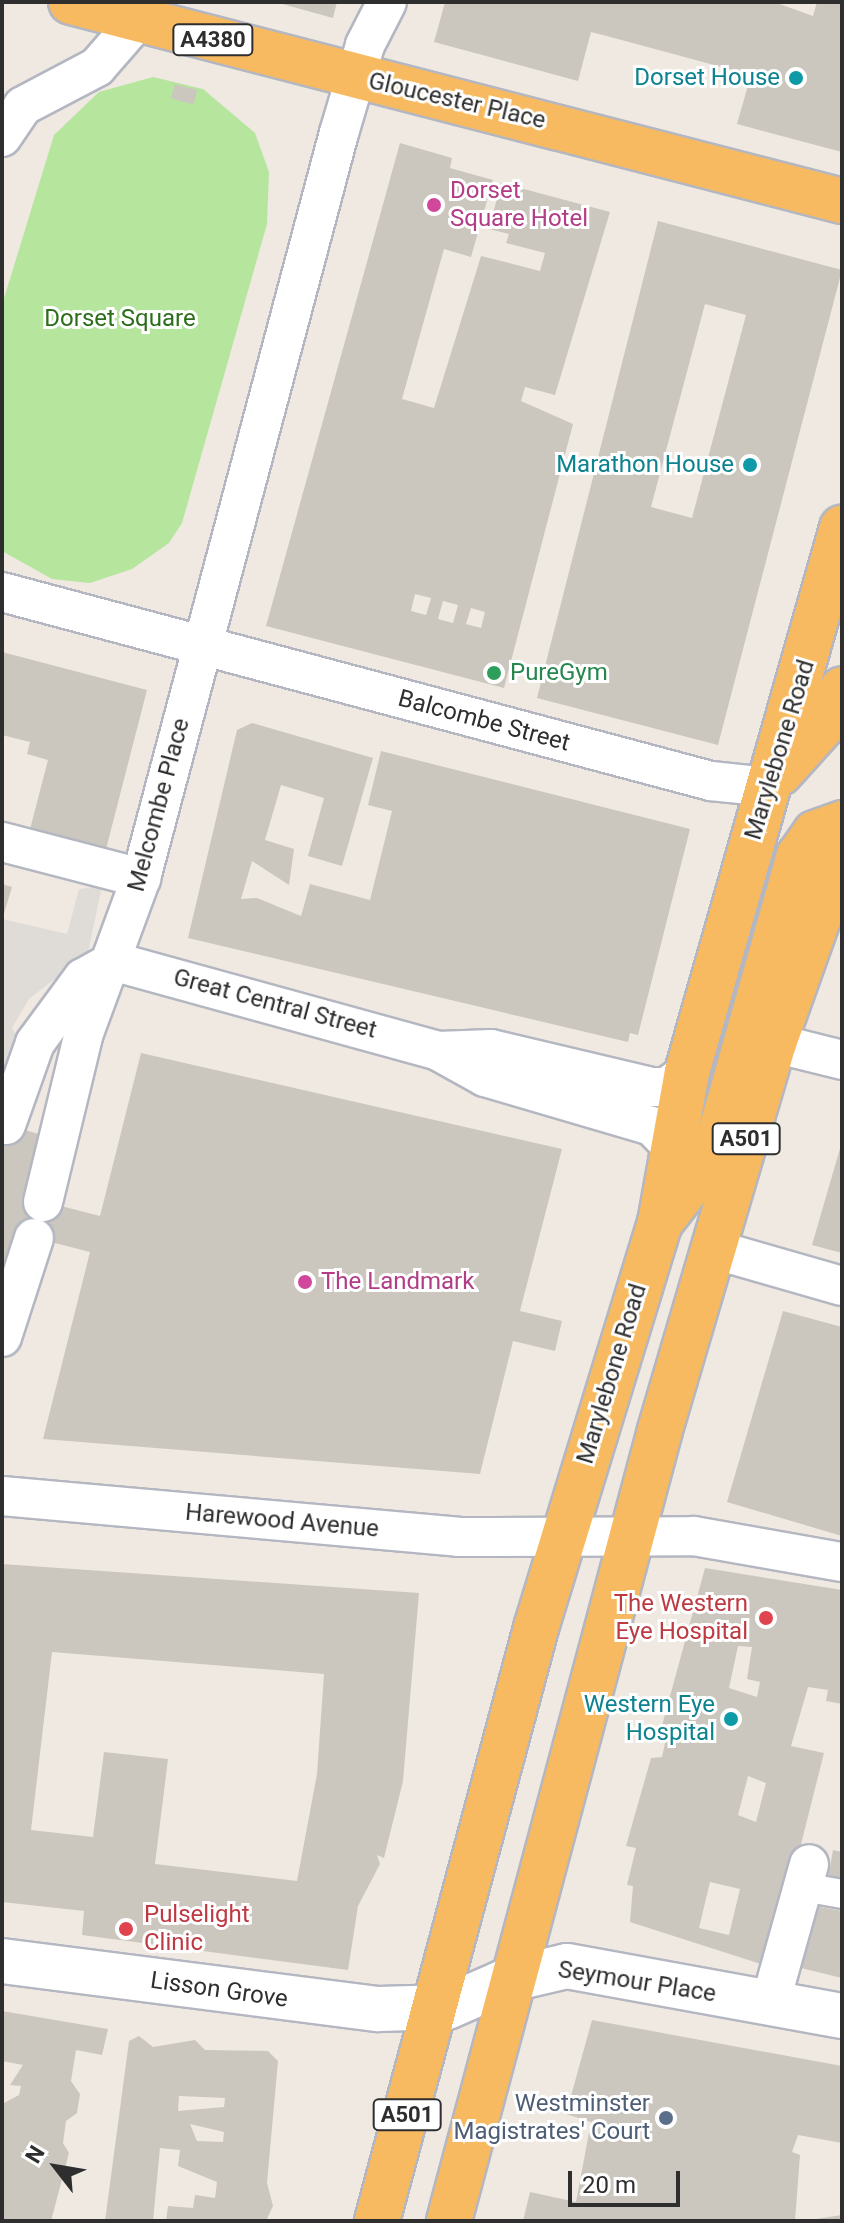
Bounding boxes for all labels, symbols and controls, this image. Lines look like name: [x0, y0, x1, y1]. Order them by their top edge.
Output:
road number: A4380: [171, 22, 255, 58]
place label: Dorset House: [634, 64, 780, 92]
street label: Gloucester Place: [366, 67, 548, 135]
marker: Dorset House: [787, 69, 805, 87]
place label: Dorset Square Hotel: [450, 177, 588, 233]
marker: Dorset Square Hotel: [425, 196, 443, 214]
park label: Dorset Square: [44, 305, 196, 333]
place label: Marathon House: [556, 451, 734, 479]
marker: Marathon House: [741, 456, 759, 474]
street label: Marylebone Road: [739, 657, 821, 843]
place label: PureGym: [510, 659, 608, 687]
marker: PureGym: [485, 664, 503, 682]
street label: Balcombe Street: [395, 684, 573, 758]
street label: Melcombe Place: [122, 715, 196, 895]
street label: Great Central Street: [170, 963, 380, 1045]
road number: A501: [710, 1121, 782, 1157]
place label: The Landmark: [321, 1268, 474, 1296]
marker: The Landmark: [296, 1273, 314, 1291]
street label: Marylebone Road: [571, 1281, 653, 1467]
street label: Harewood Avenue: [184, 1498, 380, 1544]
place label: The Western Eye Hospital: [614, 1590, 748, 1646]
marker: The Western Eye Hospital: [755, 1607, 777, 1629]
place label: Western Eye Hospital: [584, 1691, 715, 1747]
marker: Western Eye Hospital: [722, 1710, 740, 1728]
place label: Pulselight Clinic: [144, 1901, 250, 1957]
marker: Pulselight Clinic: [115, 1918, 137, 1940]
street label: Seymour Place: [556, 1955, 718, 2009]
street label: Lisson Grove: [148, 1966, 290, 2014]
place label: Westminster Magistrates' Court: [454, 2090, 650, 2146]
road number: A501: [371, 2097, 443, 2133]
marker: Westminster Magistrates' Court: [657, 2109, 675, 2127]
north arrow: [16, 2127, 96, 2207]
text: N: [20, 2141, 50, 2167]
scale bar: [572, 2155, 684, 2205]
text: 20 m: [582, 2171, 636, 2199]

